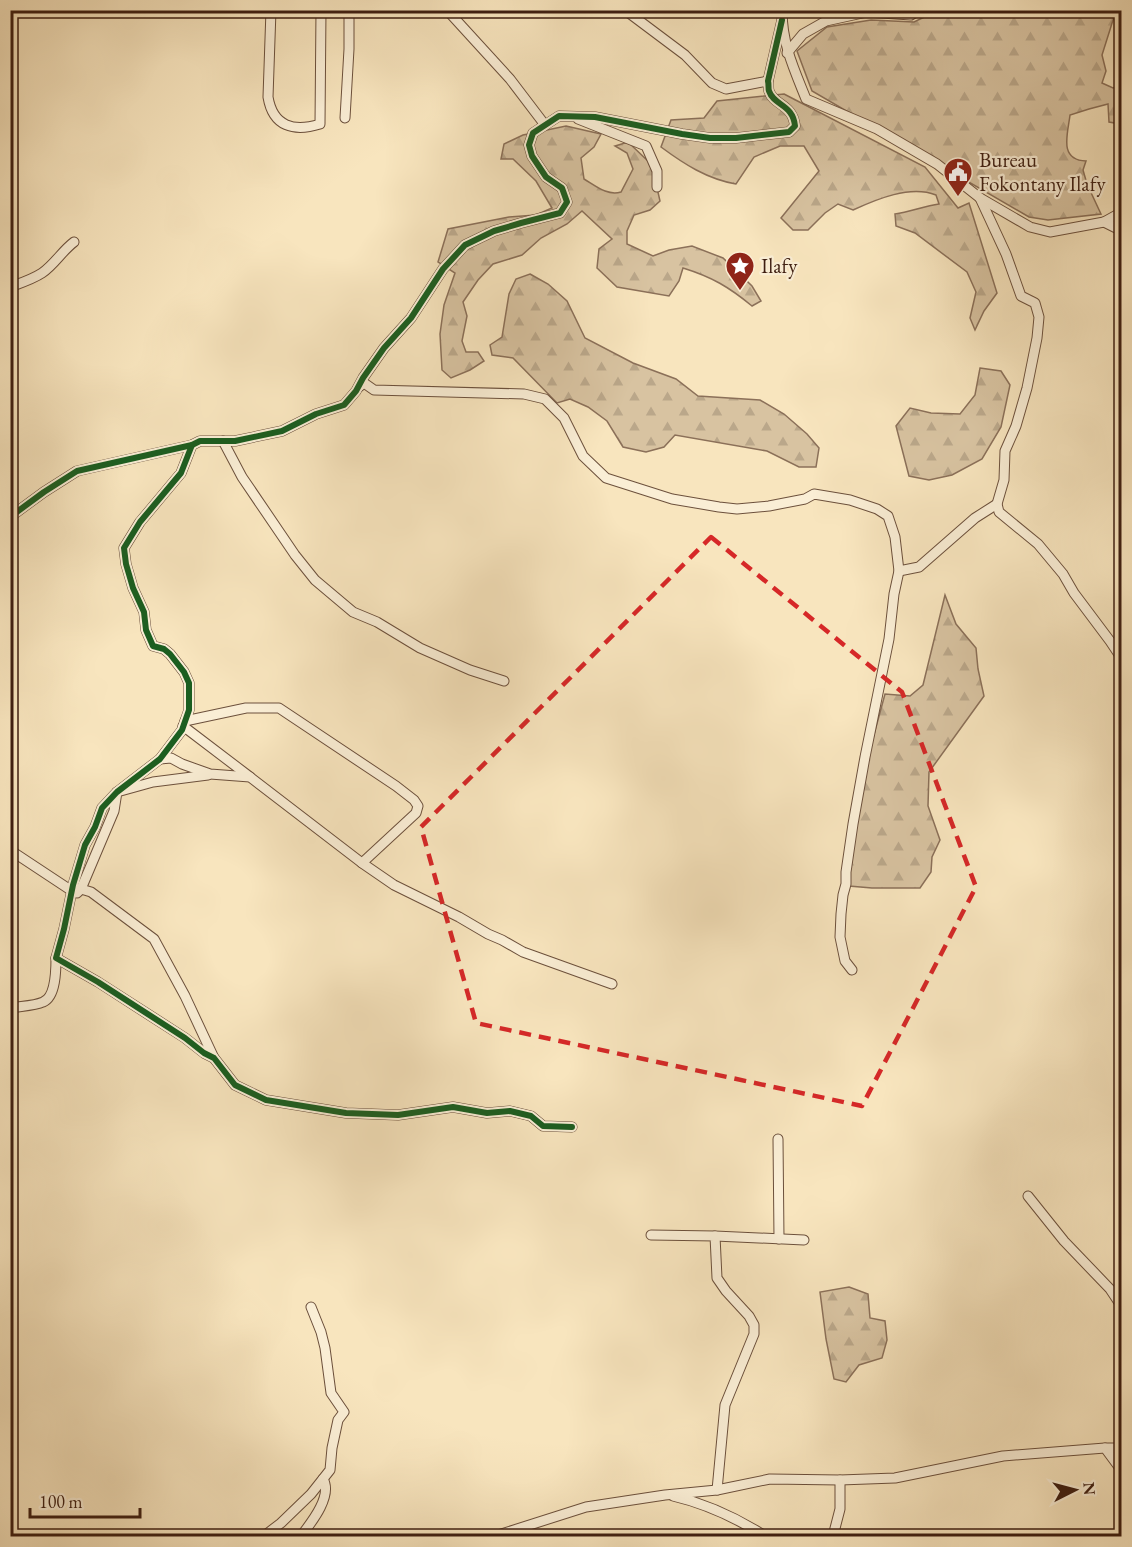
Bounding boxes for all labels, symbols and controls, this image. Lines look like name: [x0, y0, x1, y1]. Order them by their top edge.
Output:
place label: Bureau Fokontany Ilafy: [979, 146, 1106, 197]
public building icon: Bureau Fokontany Ilafy: [942, 156, 974, 198]
place icon: Ilafy: [724, 250, 756, 292]
place label: Ilafy: [761, 252, 798, 279]
north arrow: [1045, 1460, 1105, 1520]
scale bar: [30, 1481, 140, 1519]
text: N: [1078, 1481, 1101, 1496]
text: 100 m: [39, 1490, 83, 1513]

